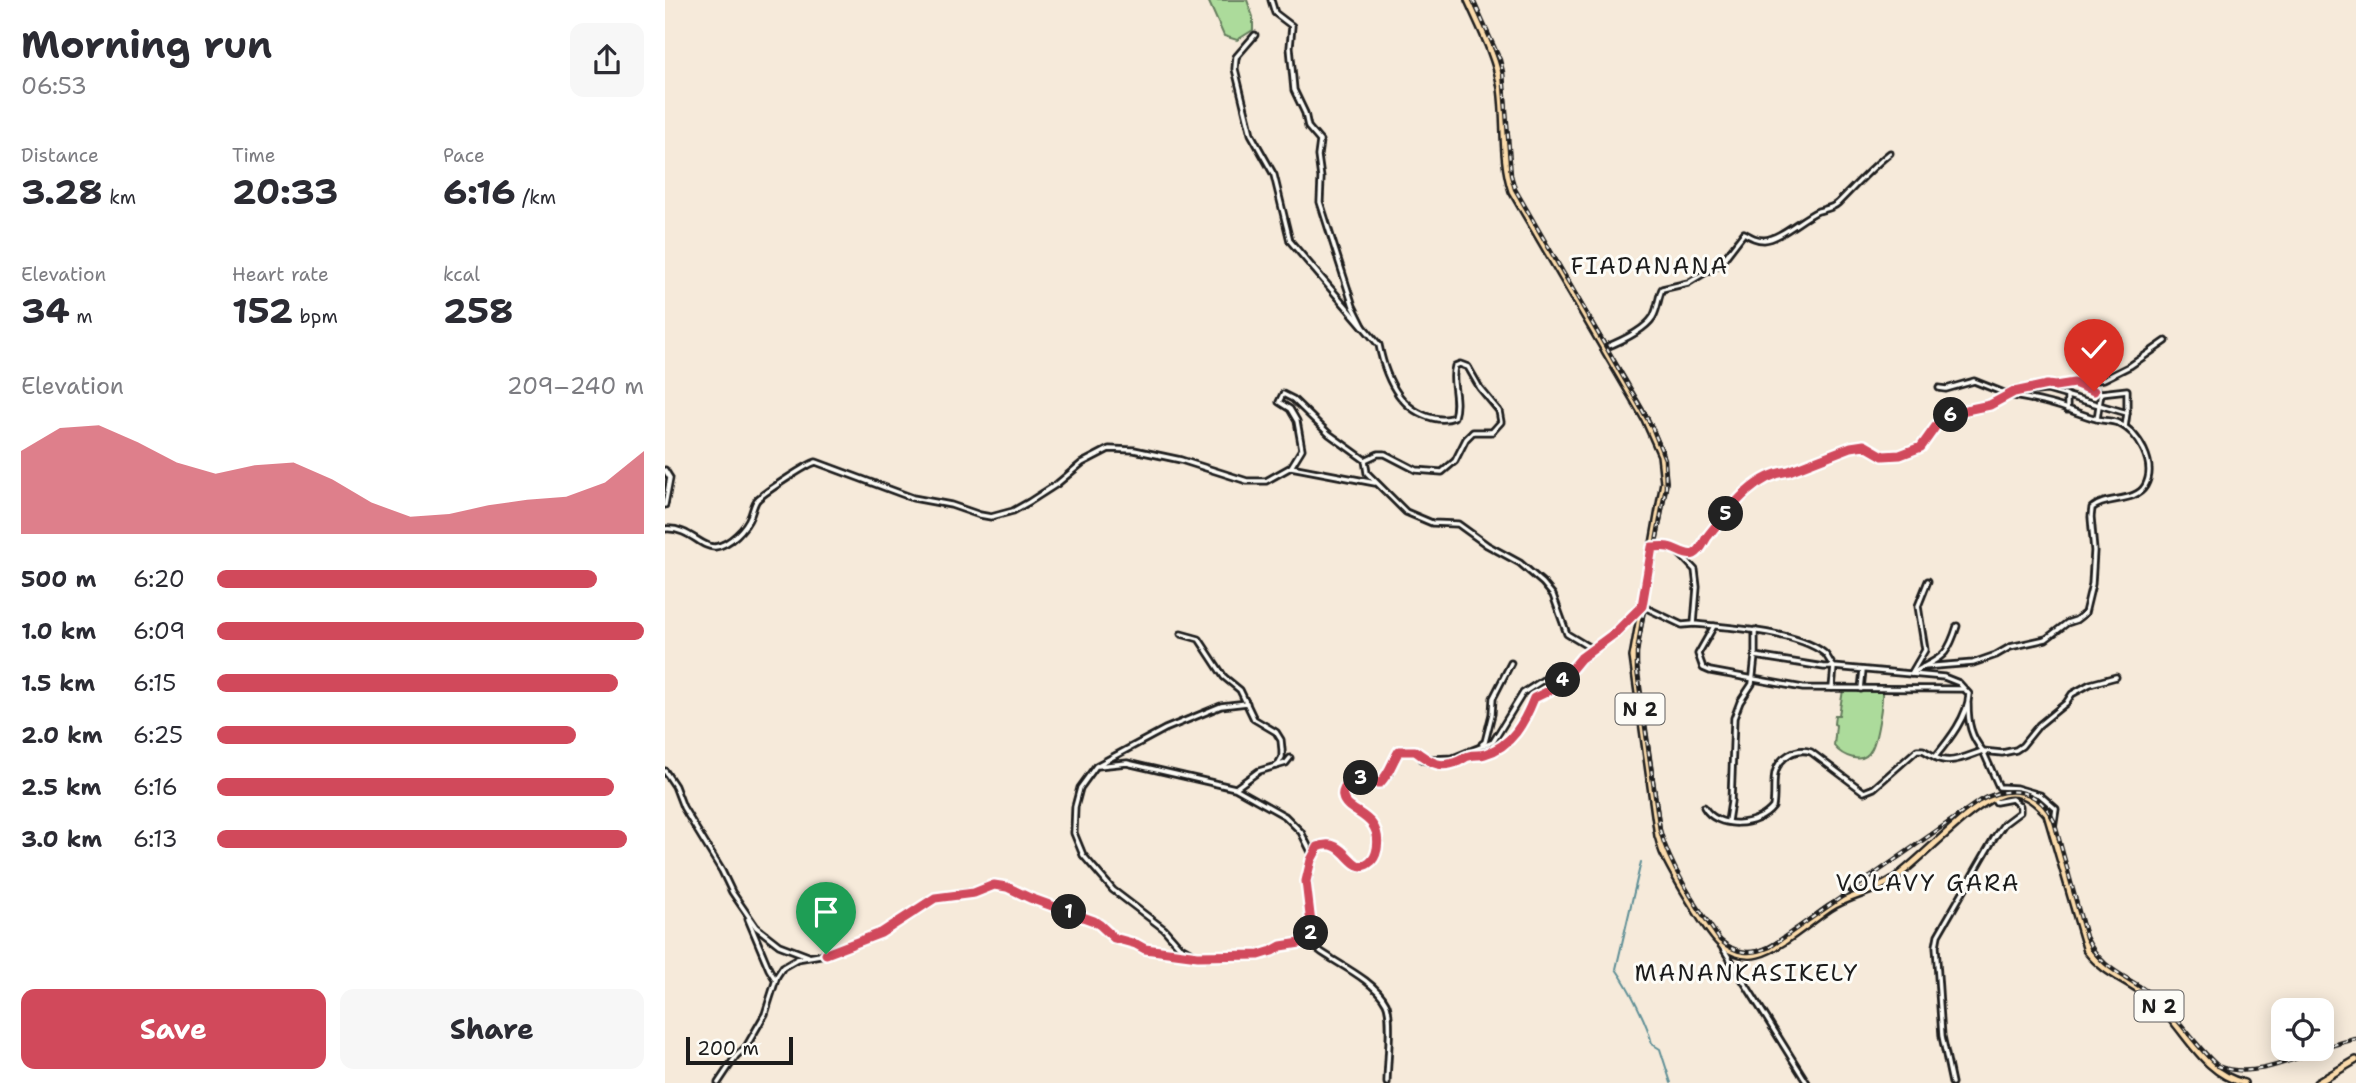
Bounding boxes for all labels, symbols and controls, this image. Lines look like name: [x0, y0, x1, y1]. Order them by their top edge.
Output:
text: Morning run: [21, 19, 272, 70]
button: share: [570, 23, 644, 97]
text: 06:53: [21, 71, 87, 101]
text: Distance: [21, 143, 99, 168]
text: Time: [232, 143, 276, 168]
text: Pace: [443, 143, 485, 168]
text: 3.28: [21, 168, 103, 215]
text: 20:33: [232, 168, 338, 215]
text: 6:16: [443, 168, 516, 215]
text: km: [103, 185, 136, 210]
text: /km: [516, 185, 556, 210]
district label: FIADANANA: [1571, 251, 1729, 281]
text: Elevation: [21, 262, 106, 287]
text: Heart rate: [232, 262, 329, 287]
text: kcal: [443, 262, 480, 287]
text: 34: [21, 287, 70, 334]
text: 152: [232, 287, 293, 334]
text: 258: [443, 287, 514, 334]
text: m: [70, 304, 93, 329]
text: bpm: [293, 304, 338, 329]
pin: [2064, 319, 2124, 391]
icon: check: [2075, 330, 2113, 368]
text: Elevation: [21, 371, 124, 401]
text: 209–240 m: [507, 371, 644, 401]
pin: 6: [1933, 398, 1969, 432]
text: 6: [1944, 402, 1957, 427]
pin: 5: [1709, 496, 1743, 532]
text: 5: [1720, 501, 1731, 526]
text: 500 m: [21, 564, 96, 594]
text: 6:20: [133, 564, 185, 594]
text: 1.0 km: [21, 616, 96, 646]
text: 6:09: [133, 616, 185, 646]
pin: 4: [1545, 662, 1581, 698]
text: 4: [1556, 667, 1569, 692]
text: 1.5 km: [21, 668, 95, 698]
text: 6:15: [133, 668, 176, 698]
road number: N 2: [1615, 694, 1665, 724]
text: 2.0 km: [21, 720, 103, 750]
text: 6:25: [133, 720, 183, 750]
pin: 3: [1343, 760, 1379, 796]
text: 3: [1354, 765, 1367, 790]
text: 2.5 km: [21, 772, 102, 802]
text: 6:16: [133, 772, 178, 802]
text: 3.0 km: [21, 824, 102, 854]
text: 6:13: [133, 824, 178, 854]
district label: VOLAVY GARA: [1836, 868, 2020, 898]
pin: [796, 882, 856, 954]
icon: arrive: [807, 893, 845, 931]
pin: 1: [1051, 894, 1087, 930]
text: 1: [1064, 899, 1073, 924]
pin: 2: [1293, 916, 1329, 950]
text: 2: [1304, 920, 1317, 945]
district label: MANANKASIKELY: [1635, 958, 1859, 988]
button: Save: [21, 989, 326, 1069]
button: Share: [340, 989, 644, 1069]
road number: N 2: [2135, 990, 2183, 1022]
map controls: [2271, 998, 2334, 1061]
button: locate: [2271, 998, 2334, 1061]
scale bar: [686, 1034, 793, 1066]
text: 200 m: [697, 1036, 759, 1061]

